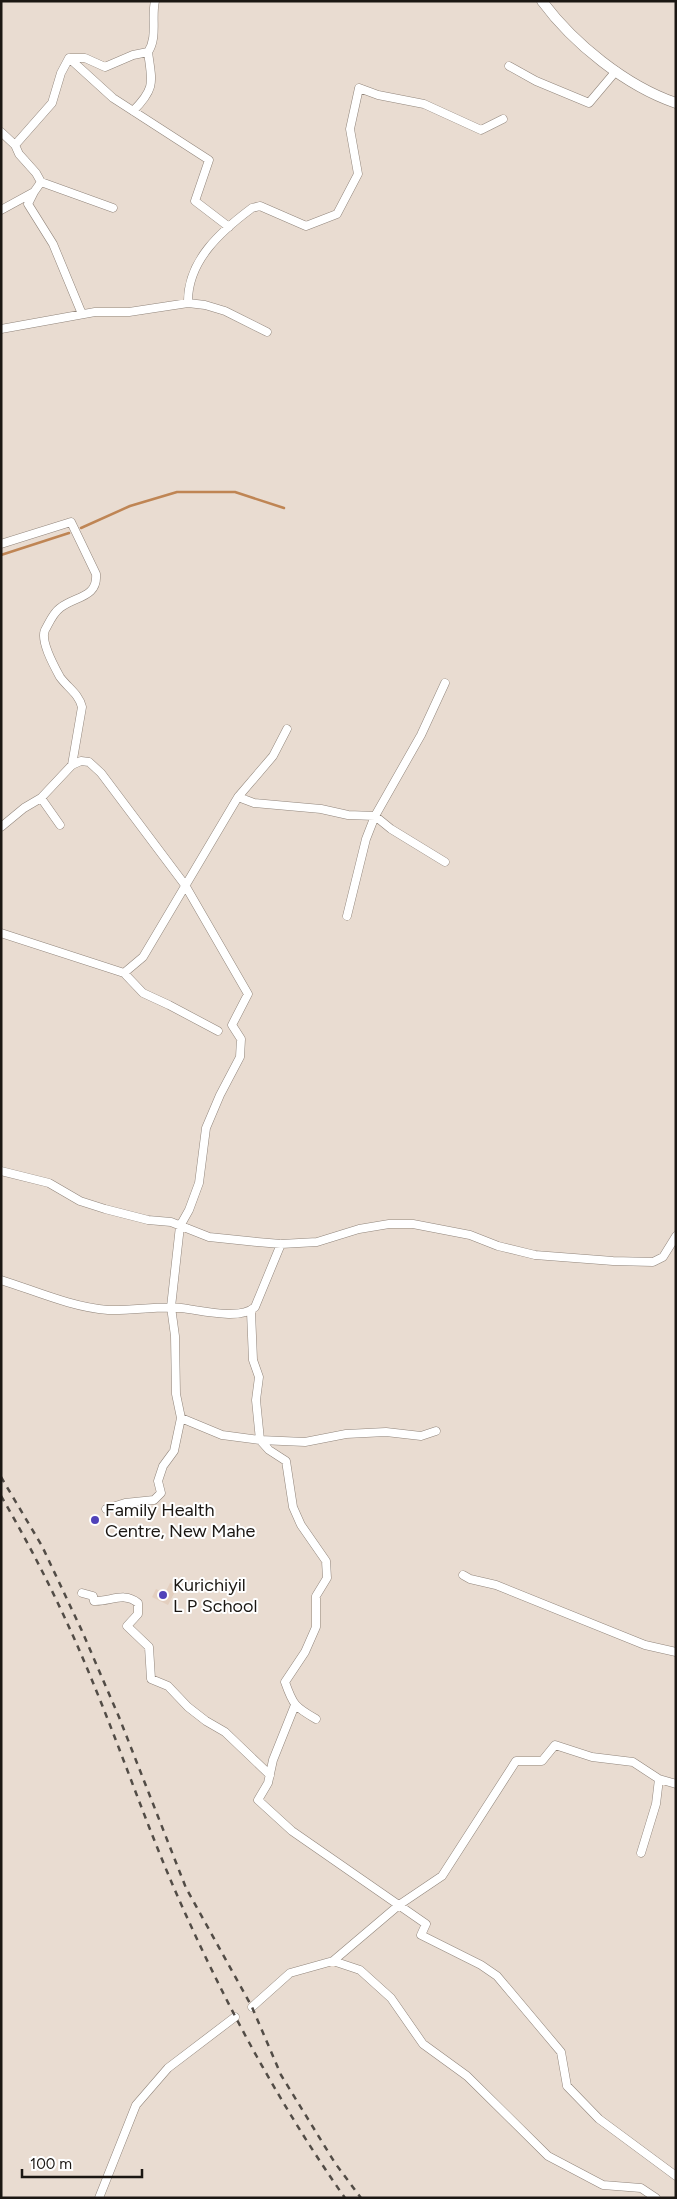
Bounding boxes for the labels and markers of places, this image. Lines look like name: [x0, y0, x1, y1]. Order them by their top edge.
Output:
place label: Family Health Centre, New Mahe: [105, 1499, 256, 1542]
marker: Family Health Centre, New Mahe: [89, 1514, 101, 1526]
place label: Kurichiyil L P School: [173, 1574, 257, 1617]
marker: Kurichiyil L P School: [157, 1589, 169, 1601]

